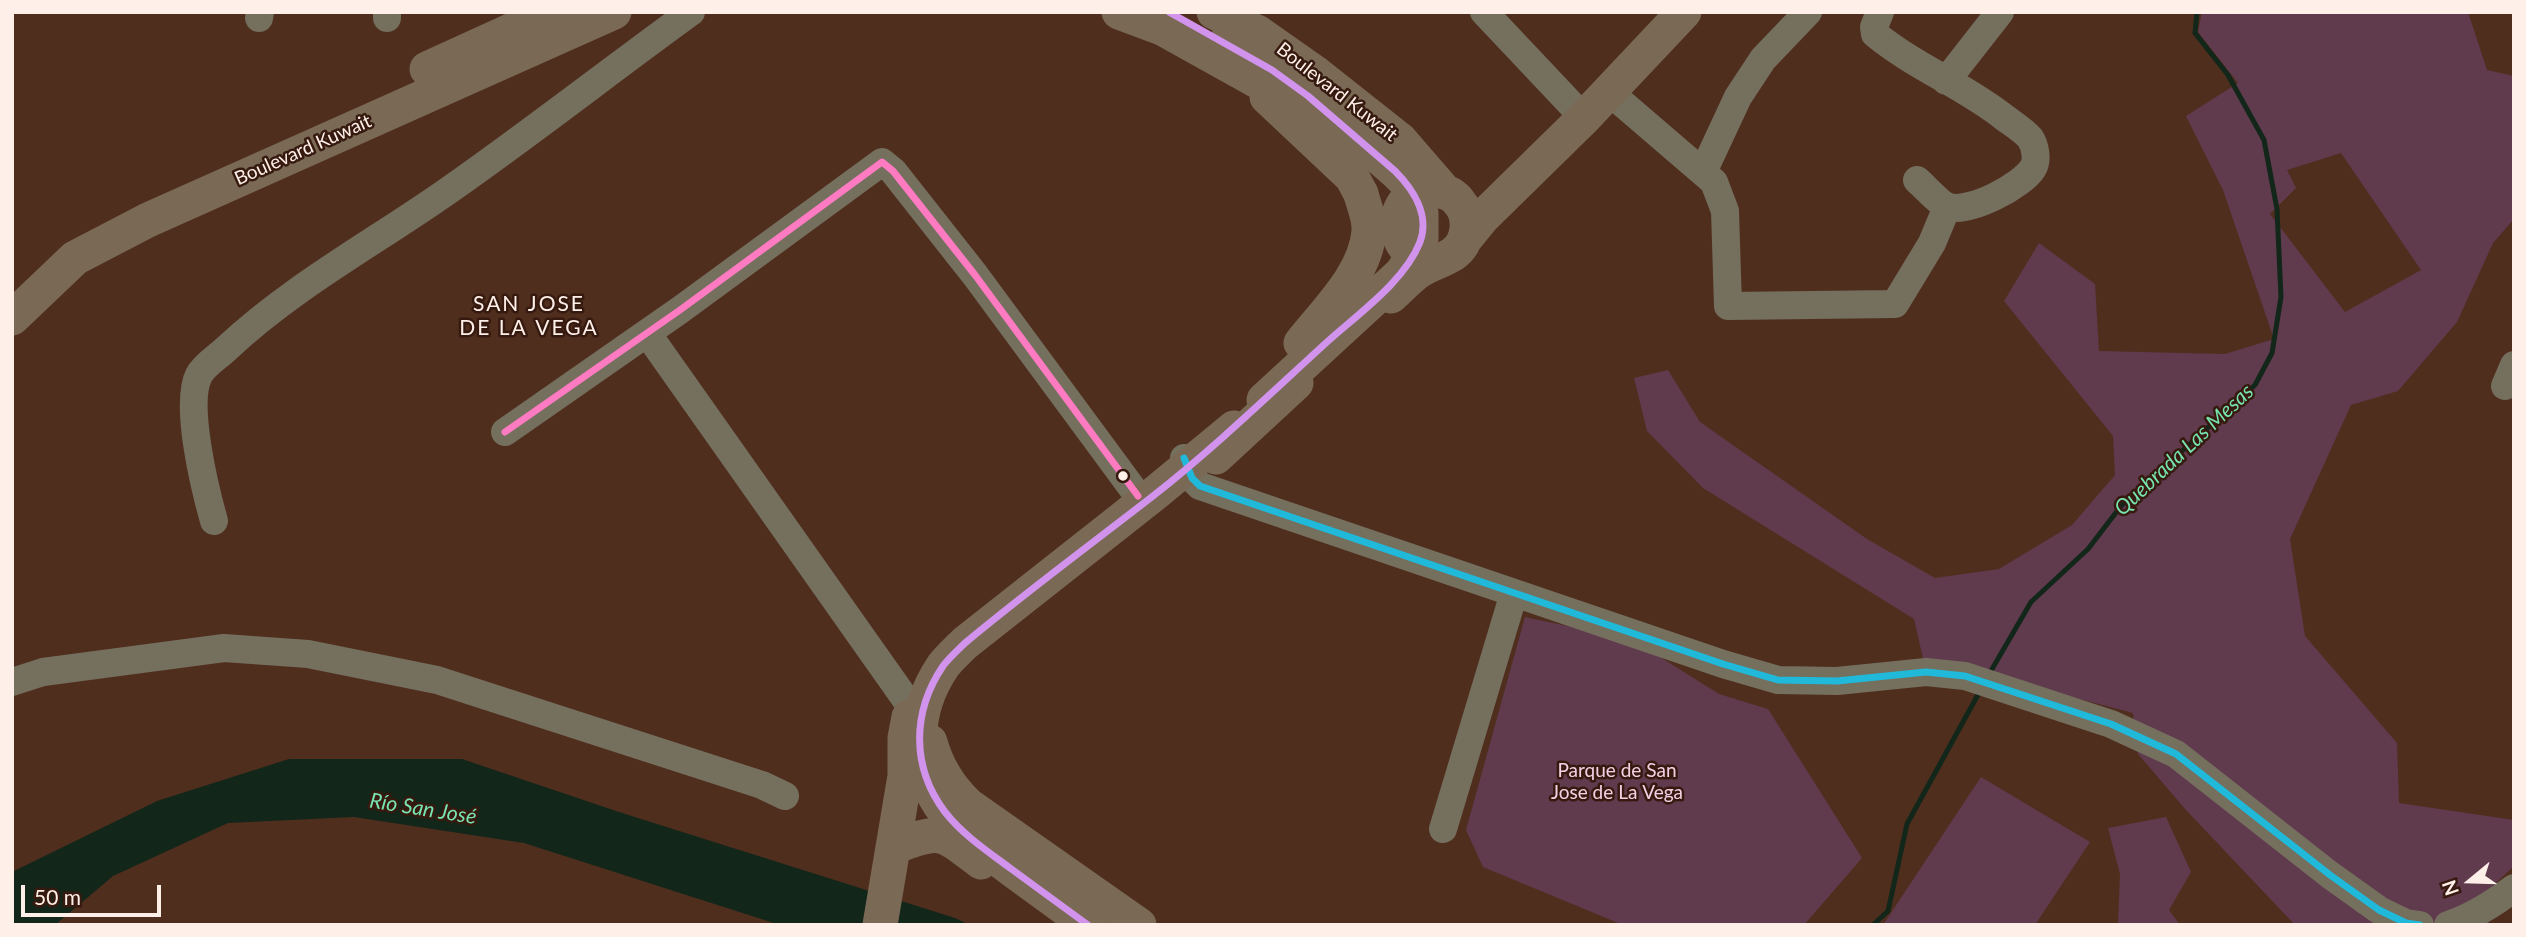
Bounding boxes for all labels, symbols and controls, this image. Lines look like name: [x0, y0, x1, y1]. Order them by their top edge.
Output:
street label: Boulevard Kuwait: [1272, 38, 1402, 146]
street label: Boulevard Kuwait: [231, 110, 375, 190]
district label: SAN JOSE DE LA VEGA: [461, 291, 597, 341]
water label: Quebrada Las Mesas: [2109, 379, 2259, 521]
unlabelled marker: [1116, 469, 1130, 483]
park label: Parque de San Jose de La Vega: [1551, 760, 1683, 804]
water label: Río San José: [368, 788, 478, 830]
north arrow: [2435, 846, 2505, 916]
scale bar: [24, 870, 164, 914]
text: N: [2436, 877, 2463, 899]
text: 50 m: [34, 884, 81, 909]

